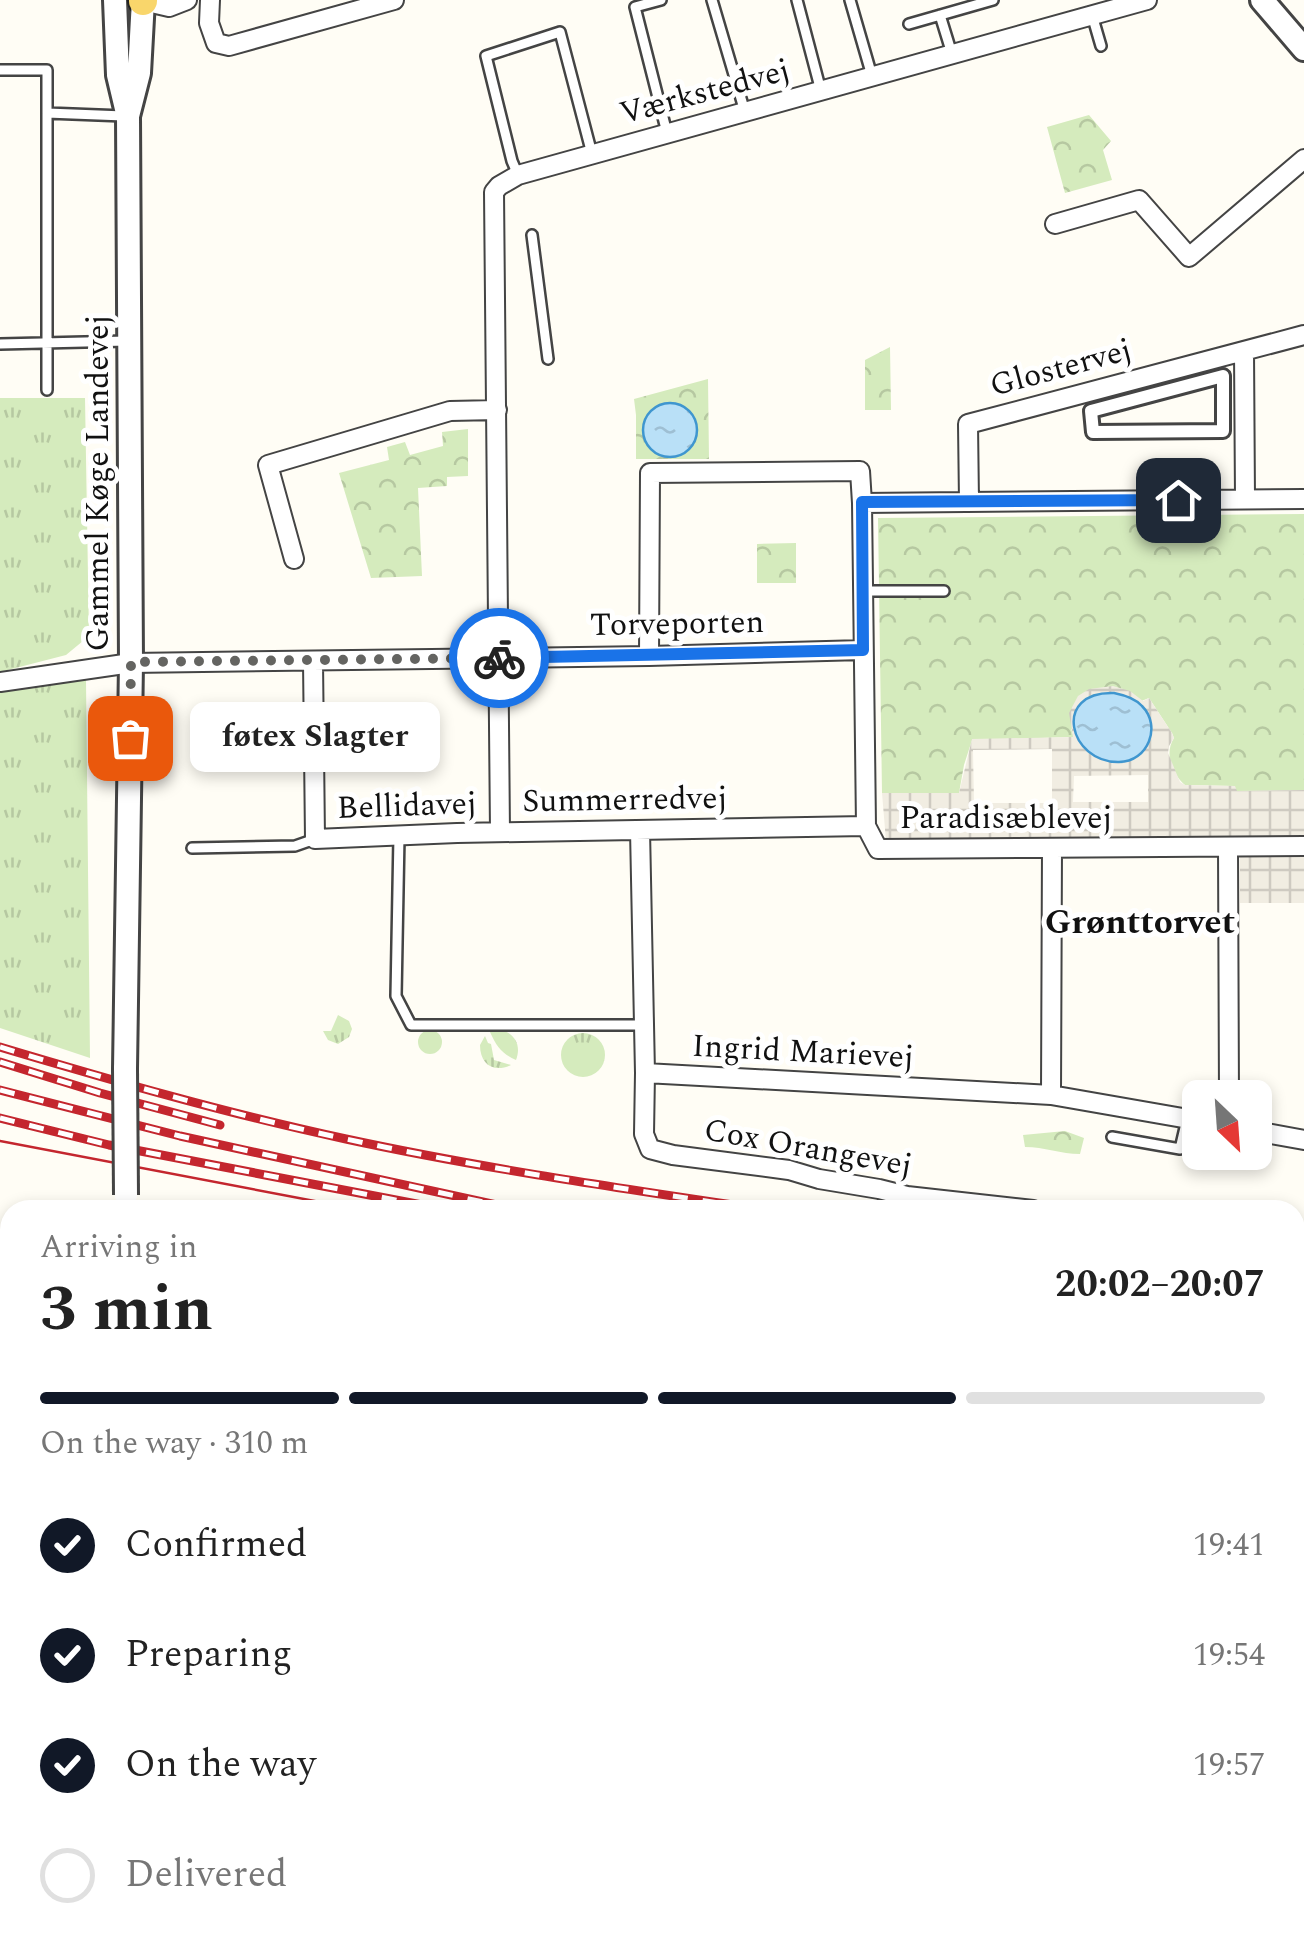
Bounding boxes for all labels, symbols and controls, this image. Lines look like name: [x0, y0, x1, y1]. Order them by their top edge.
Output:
street label: Værkstedvej: [614, 46, 796, 138]
street label: Gammel Køge Landevej: [74, 314, 123, 652]
street label: Glostervej: [985, 326, 1137, 410]
pin: [1136, 458, 1221, 543]
icon: home: [1151, 473, 1206, 528]
street label: Torveporten: [589, 598, 765, 650]
courier: [449, 608, 549, 708]
icon: bike: [472, 631, 527, 686]
pin: [88, 696, 173, 781]
callout: føtex Slagter: [190, 703, 440, 773]
icon: bag: [103, 711, 158, 766]
text: føtex Slagter: [222, 712, 408, 761]
street label: Summerredvej: [522, 774, 728, 826]
street label: Bellidavej: [336, 779, 478, 833]
street label: Paradisæblevej: [899, 794, 1113, 843]
district label: Grønttorvet: [1045, 896, 1235, 949]
street label: Ingrid Marievej: [691, 1022, 915, 1082]
north arrow: [1182, 1080, 1272, 1170]
map controls: [1182, 1080, 1272, 1170]
street label: Cox Orangevej: [700, 1106, 916, 1190]
text: Arriving in: [40, 1223, 197, 1272]
text: 20:02–20:07: [1055, 1256, 1265, 1314]
text: 3 min: [40, 1260, 213, 1359]
text: On the way · 310 m: [40, 1419, 308, 1468]
text: Confirmed: [125, 1516, 307, 1574]
icon: check: [40, 1518, 95, 1573]
text: 19:41: [1193, 1521, 1265, 1570]
text: Preparing: [125, 1626, 292, 1684]
icon: check: [40, 1628, 95, 1683]
text: 19:54: [1193, 1631, 1265, 1680]
text: On the way: [125, 1736, 316, 1794]
icon: check: [40, 1738, 95, 1793]
text: 19:57: [1193, 1741, 1265, 1790]
text: Delivered: [125, 1846, 287, 1904]

